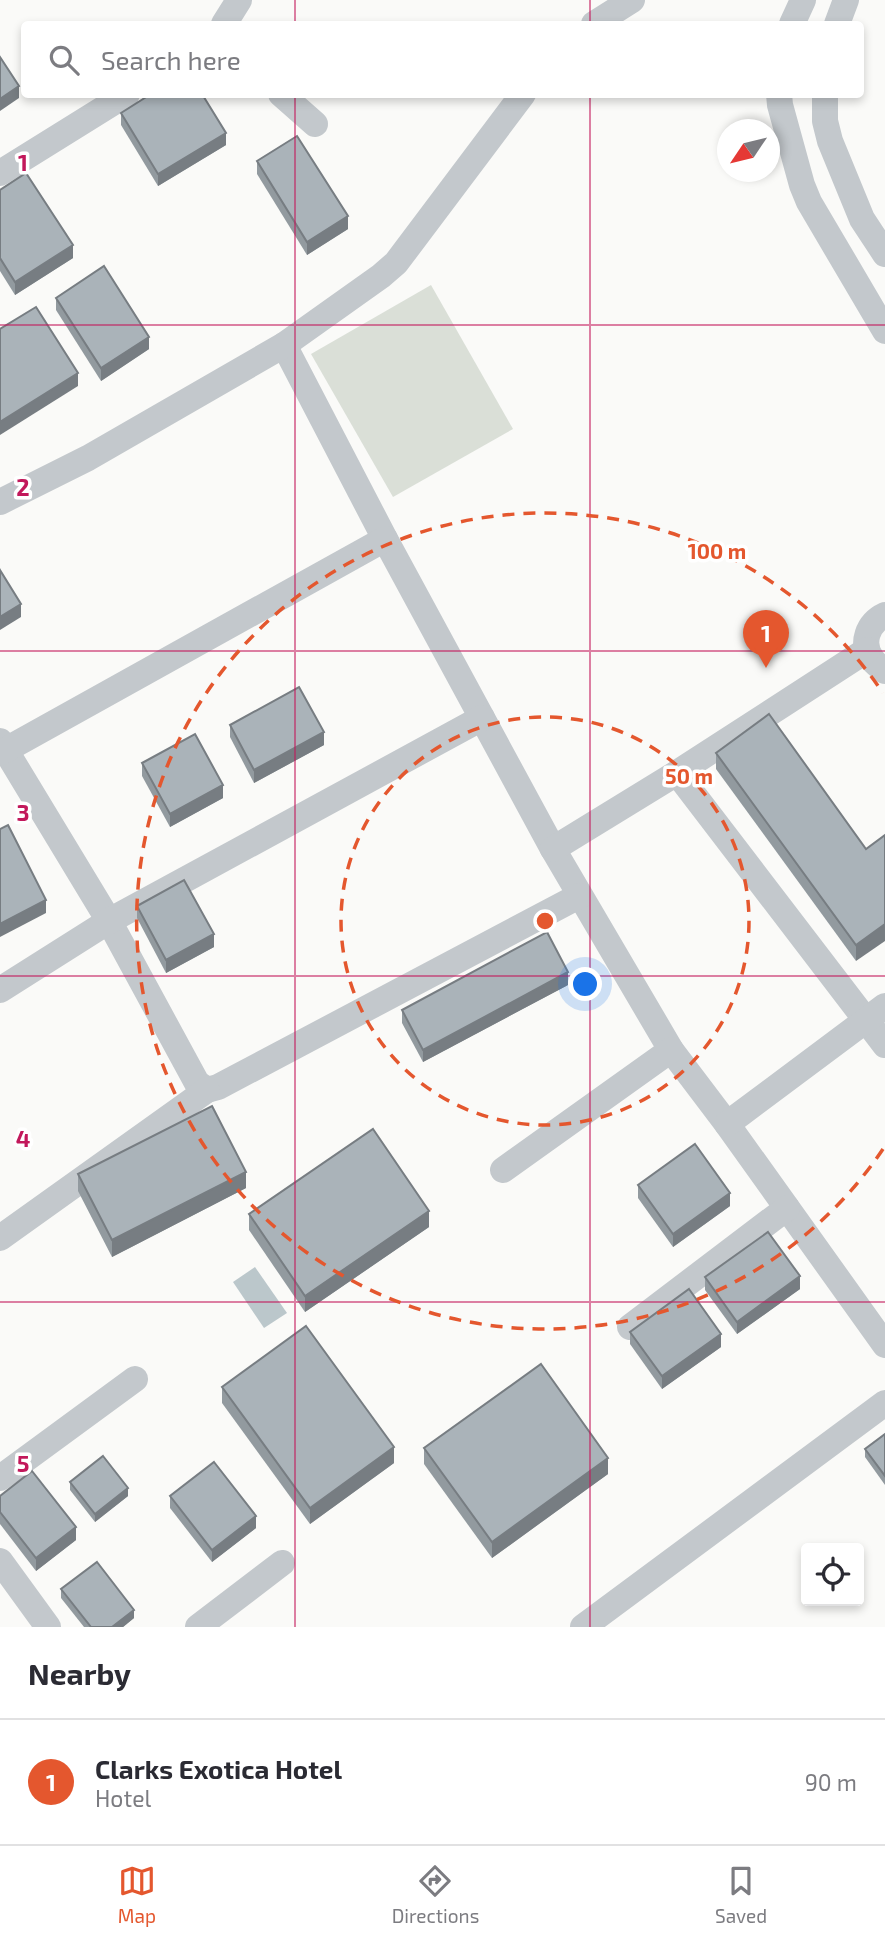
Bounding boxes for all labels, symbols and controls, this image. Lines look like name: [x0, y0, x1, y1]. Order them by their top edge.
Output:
search box: [21, 21, 864, 98]
icon: search: [45, 41, 83, 79]
text: Search here: [101, 44, 241, 75]
north arrow: [717, 119, 780, 182]
text: 1: [18, 148, 28, 176]
text: 2: [16, 473, 30, 501]
text: 100 m: [688, 538, 746, 563]
pin: 1: [743, 610, 789, 668]
text: 50 m: [665, 763, 713, 788]
text: 3: [16, 798, 30, 826]
centre of rings: [533, 909, 557, 933]
your location: [568, 967, 602, 1001]
text: 4: [16, 1124, 30, 1152]
text: 5: [17, 1449, 29, 1477]
map controls: [801, 1543, 864, 1606]
button: locate: [801, 1543, 864, 1606]
text: Nearby: [28, 1655, 131, 1691]
text: Clarks Exotica Hotel: [95, 1753, 342, 1784]
text: 1: [46, 1768, 56, 1796]
text: 90 m: [805, 1768, 857, 1796]
text: Hotel: [95, 1784, 151, 1812]
tab: Map: [118, 1862, 156, 1927]
tab: Directions: [392, 1862, 479, 1927]
tab: Saved: [715, 1862, 767, 1927]

